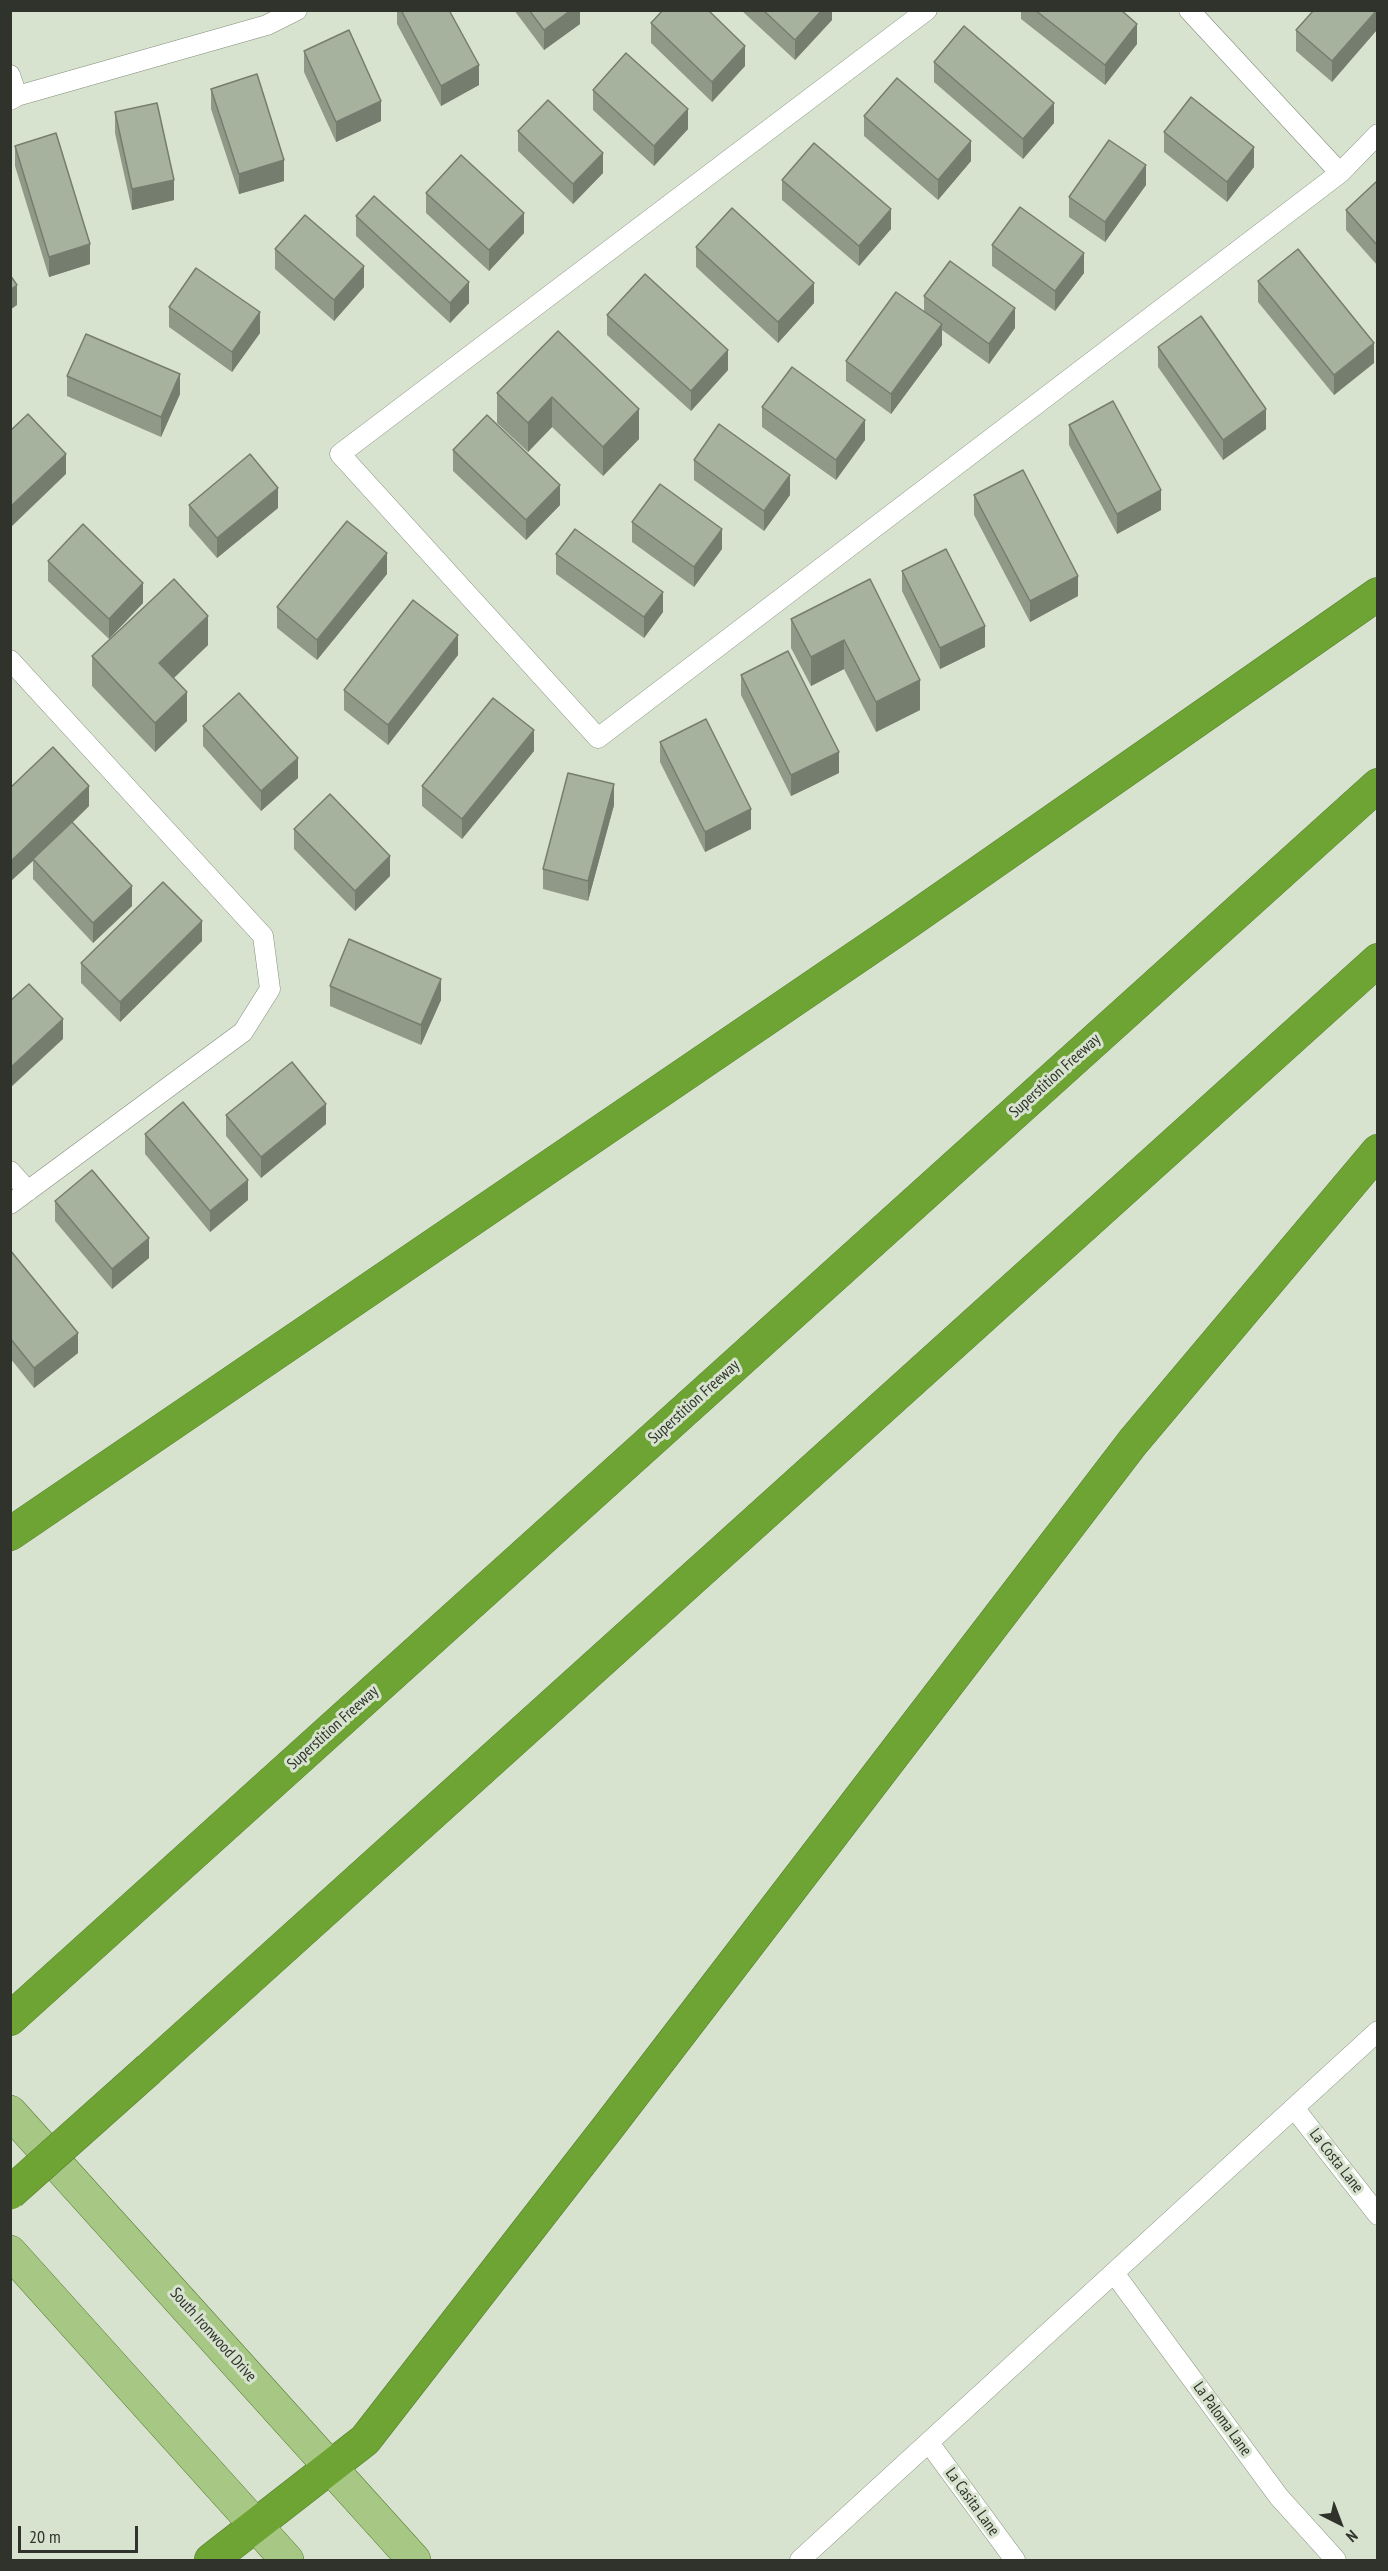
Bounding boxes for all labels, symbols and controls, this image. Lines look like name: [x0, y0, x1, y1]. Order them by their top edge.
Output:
street label: Superstition Freeway: [1005, 1030, 1105, 1122]
street label: Superstition Freeway: [644, 1356, 744, 1448]
street label: Superstition Freeway: [283, 1682, 383, 1774]
street label: La Costa Lane: [1305, 2125, 1367, 2197]
street label: South Ironwood Drive: [166, 2284, 260, 2386]
street label: La Paloma Lane: [1189, 2378, 1255, 2460]
street label: La Casita Lane: [941, 2464, 1003, 2540]
north arrow: [1310, 2493, 1370, 2553]
scale bar: [21, 2514, 141, 2552]
text: 20 m: [29, 2525, 61, 2548]
text: N: [1342, 2526, 1362, 2547]

